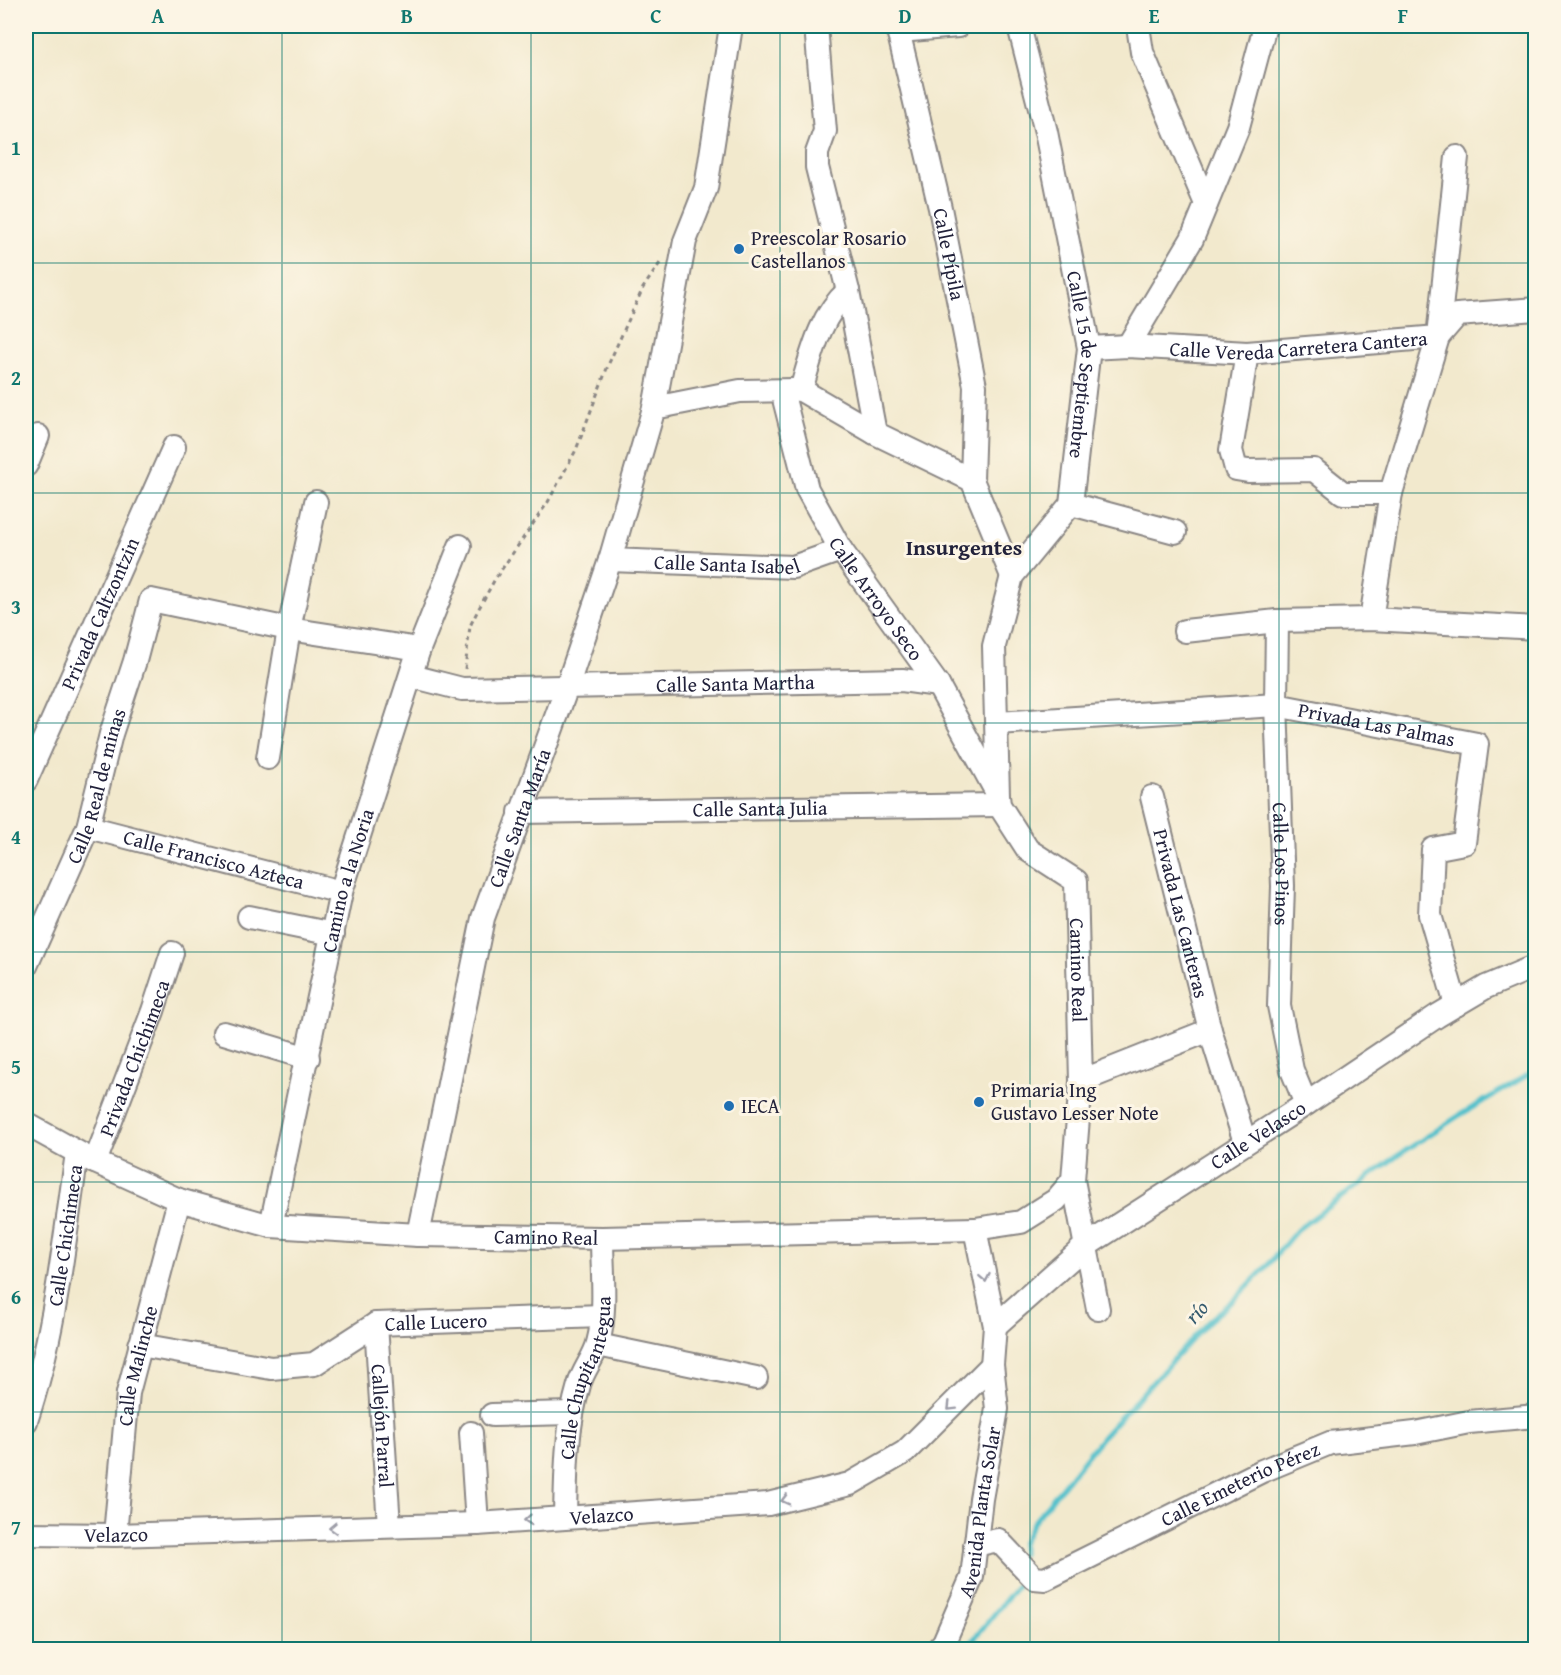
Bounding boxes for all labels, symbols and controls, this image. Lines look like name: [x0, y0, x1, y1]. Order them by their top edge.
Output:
text: A: [152, 1, 165, 30]
text: B: [401, 1, 413, 30]
text: C: [650, 1, 662, 30]
text: D: [898, 1, 912, 30]
text: E: [1149, 1, 1160, 30]
text: F: [1398, 1, 1408, 30]
text: 1: [11, 133, 21, 162]
street label: Calle Pípila: [926, 205, 973, 303]
place label: Preescolar Rosario Castellanos: [751, 223, 906, 275]
marker: Preescolar Rosario Castellanos: [732, 242, 746, 256]
street label: Calle 15 de Septiembre: [1060, 268, 1104, 460]
street label: Calle Vereda Carretera Cantera: [1169, 323, 1429, 367]
text: 2: [11, 363, 21, 392]
street label: Calle Arroyo Seco: [822, 531, 931, 666]
district label: Insurgentes: [906, 531, 1022, 563]
street label: Privada Caltzontzin: [53, 533, 146, 694]
street label: Calle Santa Isabel: [654, 547, 804, 581]
text: 3: [11, 592, 21, 621]
street label: Calle Santa Martha: [656, 667, 815, 699]
street label: Privada Las Palmas: [1296, 695, 1458, 753]
street label: Calle Real de minas: [59, 704, 133, 868]
street label: Calle Santa María: [480, 744, 558, 891]
street label: Calle Santa Julia: [692, 793, 828, 823]
street label: Calle Los Pinos: [1266, 802, 1298, 926]
street label: Camino a la Noria: [314, 804, 381, 955]
text: 4: [11, 822, 21, 851]
street label: Calle Francisco Azteca: [121, 822, 308, 896]
street label: Privada Las Canteras: [1146, 826, 1216, 1001]
street label: Camino Real: [1063, 918, 1095, 1023]
street label: Privada Chichimeca: [91, 975, 176, 1141]
text: 5: [11, 1052, 21, 1081]
place label: Primaria Ing Gustavo Lesser Note: [991, 1075, 1159, 1127]
place label: IECA: [741, 1091, 780, 1120]
street label: Calle Velasco: [1204, 1093, 1311, 1176]
marker: Primaria Ing Gustavo Lesser Note: [972, 1095, 986, 1109]
marker: IECA: [722, 1099, 736, 1113]
street label: Calle Chichimeca: [40, 1162, 89, 1308]
street label: Camino Real: [494, 1221, 599, 1252]
one-way arrow: [978, 1272, 991, 1282]
text: 6: [11, 1282, 21, 1311]
water label: río: [1178, 1293, 1216, 1330]
street label: Calle Chupitantegua: [552, 1295, 617, 1461]
street label: Calle Malinche: [110, 1302, 164, 1427]
street label: Calle Lucero: [384, 1305, 488, 1338]
street label: Callejón Parral: [365, 1363, 402, 1489]
one-way arrow: [947, 1399, 958, 1410]
street label: Avenida Planta Solar: [950, 1424, 1008, 1602]
street label: Calle Emeterio Pérez: [1155, 1434, 1324, 1533]
one-way arrow: [780, 1493, 790, 1506]
street label: Velazco: [568, 1498, 635, 1532]
text: 7: [11, 1512, 21, 1541]
one-way arrow: [524, 1513, 533, 1526]
street label: Velazco: [84, 1519, 149, 1549]
one-way arrow: [329, 1522, 338, 1534]

